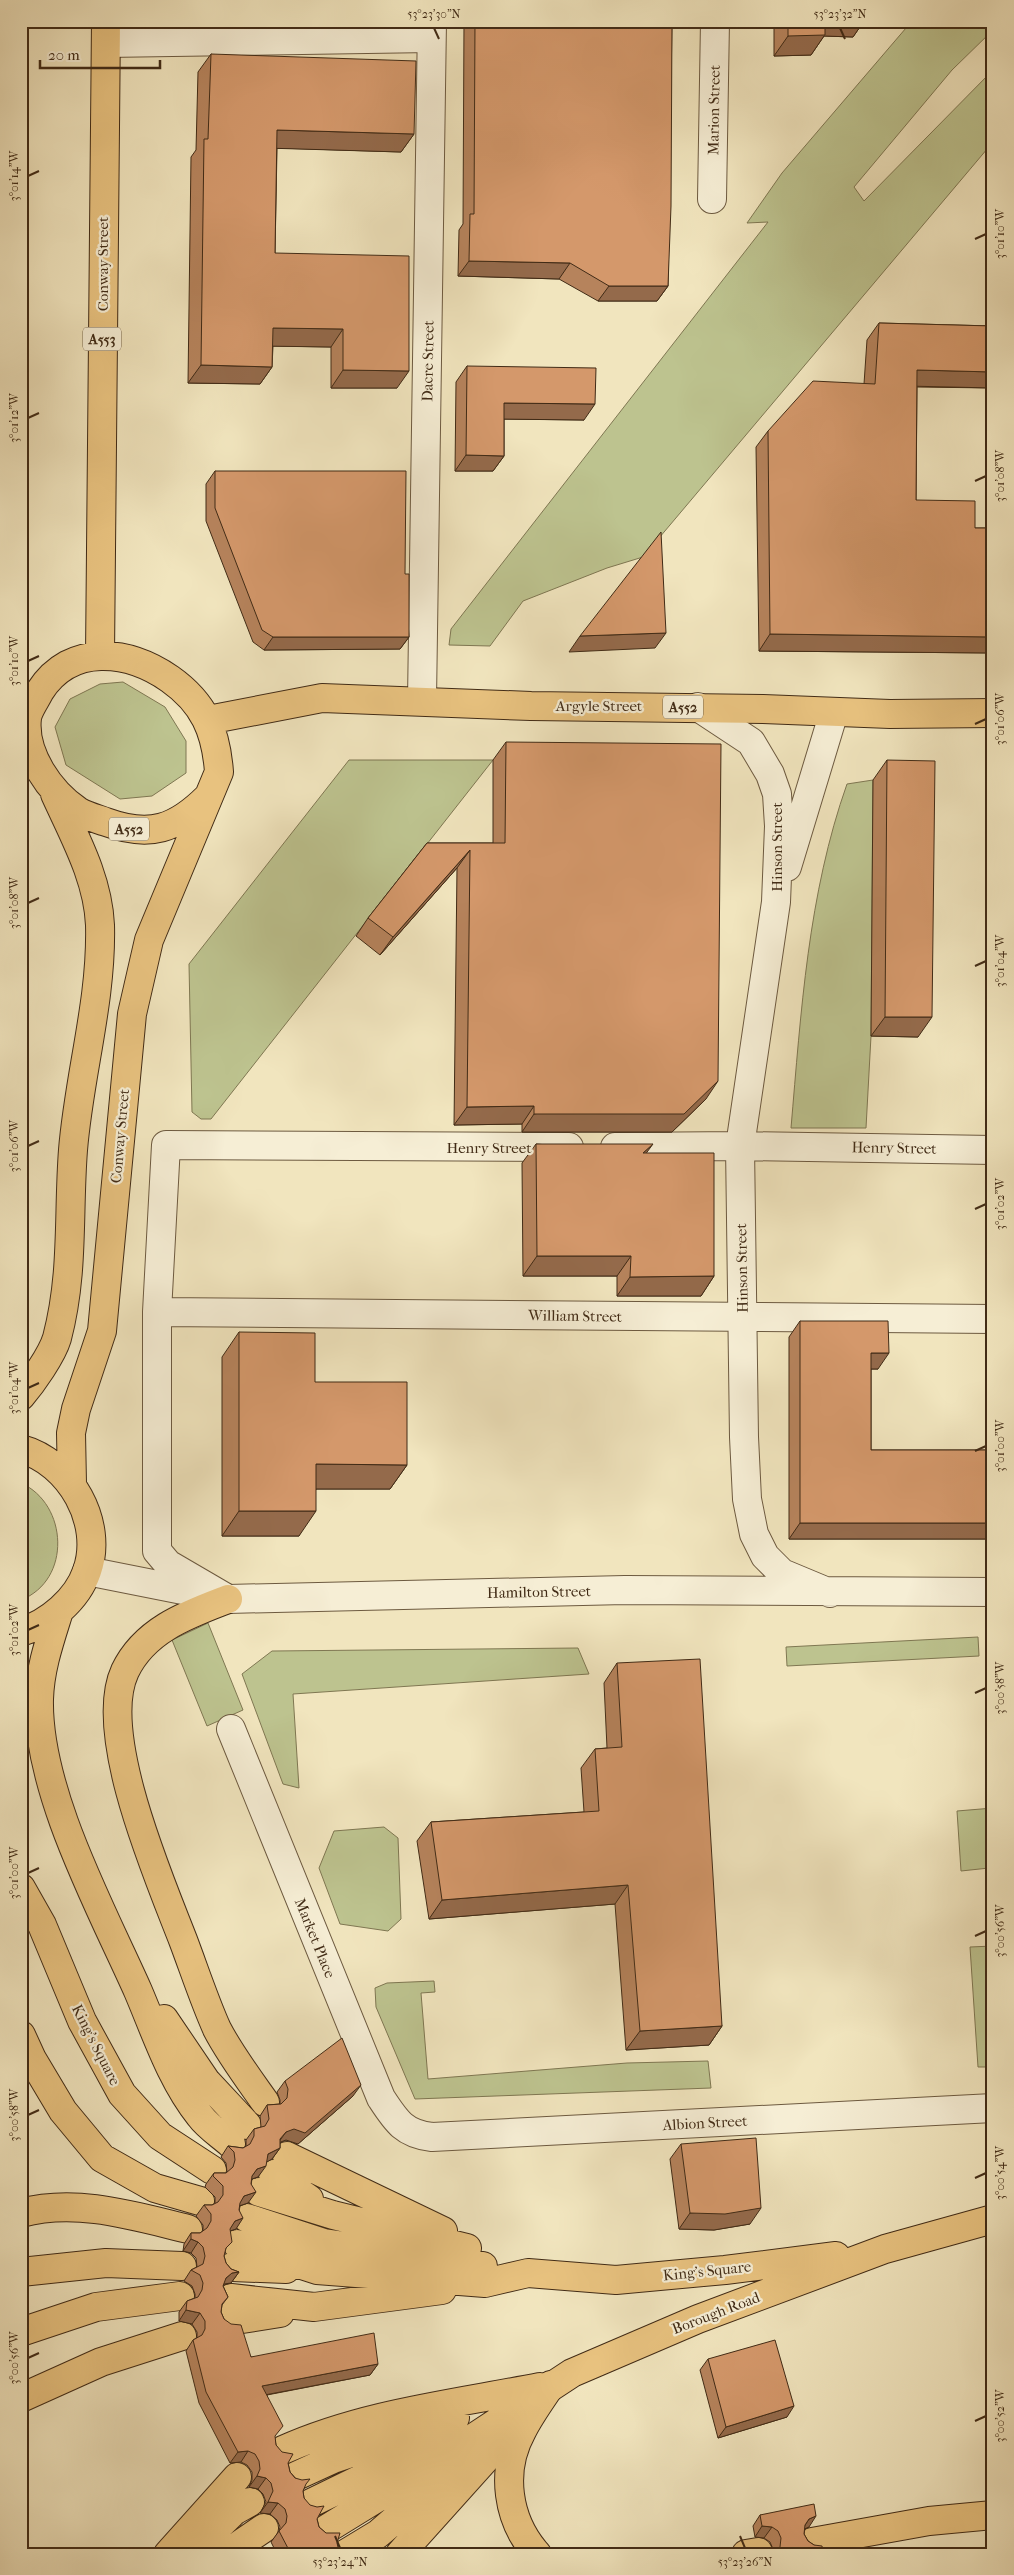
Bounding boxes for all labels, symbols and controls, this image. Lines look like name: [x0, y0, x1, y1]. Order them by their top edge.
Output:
text: 53°23'30"N: [407, 7, 461, 21]
text: 53°23'32"N: [813, 7, 867, 21]
scale bar: [40, 38, 160, 70]
text: 20 m: [48, 46, 80, 64]
street label: Marion Street: [704, 64, 724, 155]
text: 3°01'14"W: [7, 150, 21, 201]
text: 3°01'10"W: [993, 208, 1007, 259]
street label: Conway Street: [94, 216, 112, 311]
street label: Dacre Street: [418, 319, 438, 402]
road number: A553: [83, 328, 121, 350]
text: 3°01'12"W: [7, 392, 21, 443]
text: 3°01'08"W: [993, 449, 1007, 502]
text: 3°01'10"W: [7, 635, 21, 686]
text: 3°01'06"W: [993, 692, 1007, 745]
road number: A552: [663, 696, 703, 719]
street label: Argyle Street: [555, 697, 643, 715]
street label: Hinson Street: [768, 802, 786, 892]
road number: A552: [109, 818, 149, 841]
text: 3°01'08"W: [7, 876, 21, 929]
text: 3°01'04"W: [993, 933, 1007, 987]
street label: Conway Street: [107, 1088, 133, 1184]
text: 3°01'06"W: [7, 1119, 21, 1172]
street label: Henry Street: [851, 1138, 937, 1158]
street label: Henry Street: [447, 1139, 532, 1157]
text: 3°01'02"W: [993, 1177, 1007, 1230]
street label: Hinson Street: [732, 1222, 752, 1313]
street label: William Street: [527, 1306, 623, 1326]
text: 3°01'04"W: [7, 1360, 21, 1414]
text: 3°01'00"W: [993, 1419, 1007, 1472]
street label: Hamilton Street: [487, 1582, 592, 1602]
text: 3°01'02"W: [7, 1603, 21, 1656]
text: 3°00'58"W: [993, 1660, 1007, 1714]
text: 3°01'00"W: [7, 1846, 21, 1899]
street label: Market Place: [291, 1895, 339, 1981]
text: 3°00'56"W: [993, 1903, 1007, 1958]
street label: King's Square: [68, 2001, 124, 2089]
text: 3°00'58"W: [7, 2087, 21, 2141]
street label: Albion Street: [661, 2112, 748, 2134]
text: 3°00'54"W: [993, 2145, 1007, 2200]
street label: King's Square: [662, 2257, 753, 2285]
street label: Borough Road: [670, 2288, 763, 2338]
text: 3°00'56"W: [7, 2330, 21, 2385]
text: 3°00'52"W: [993, 2388, 1007, 2442]
text: 53°23'24"N: [312, 2555, 368, 2569]
text: 53°23'26"N: [718, 2555, 772, 2569]

